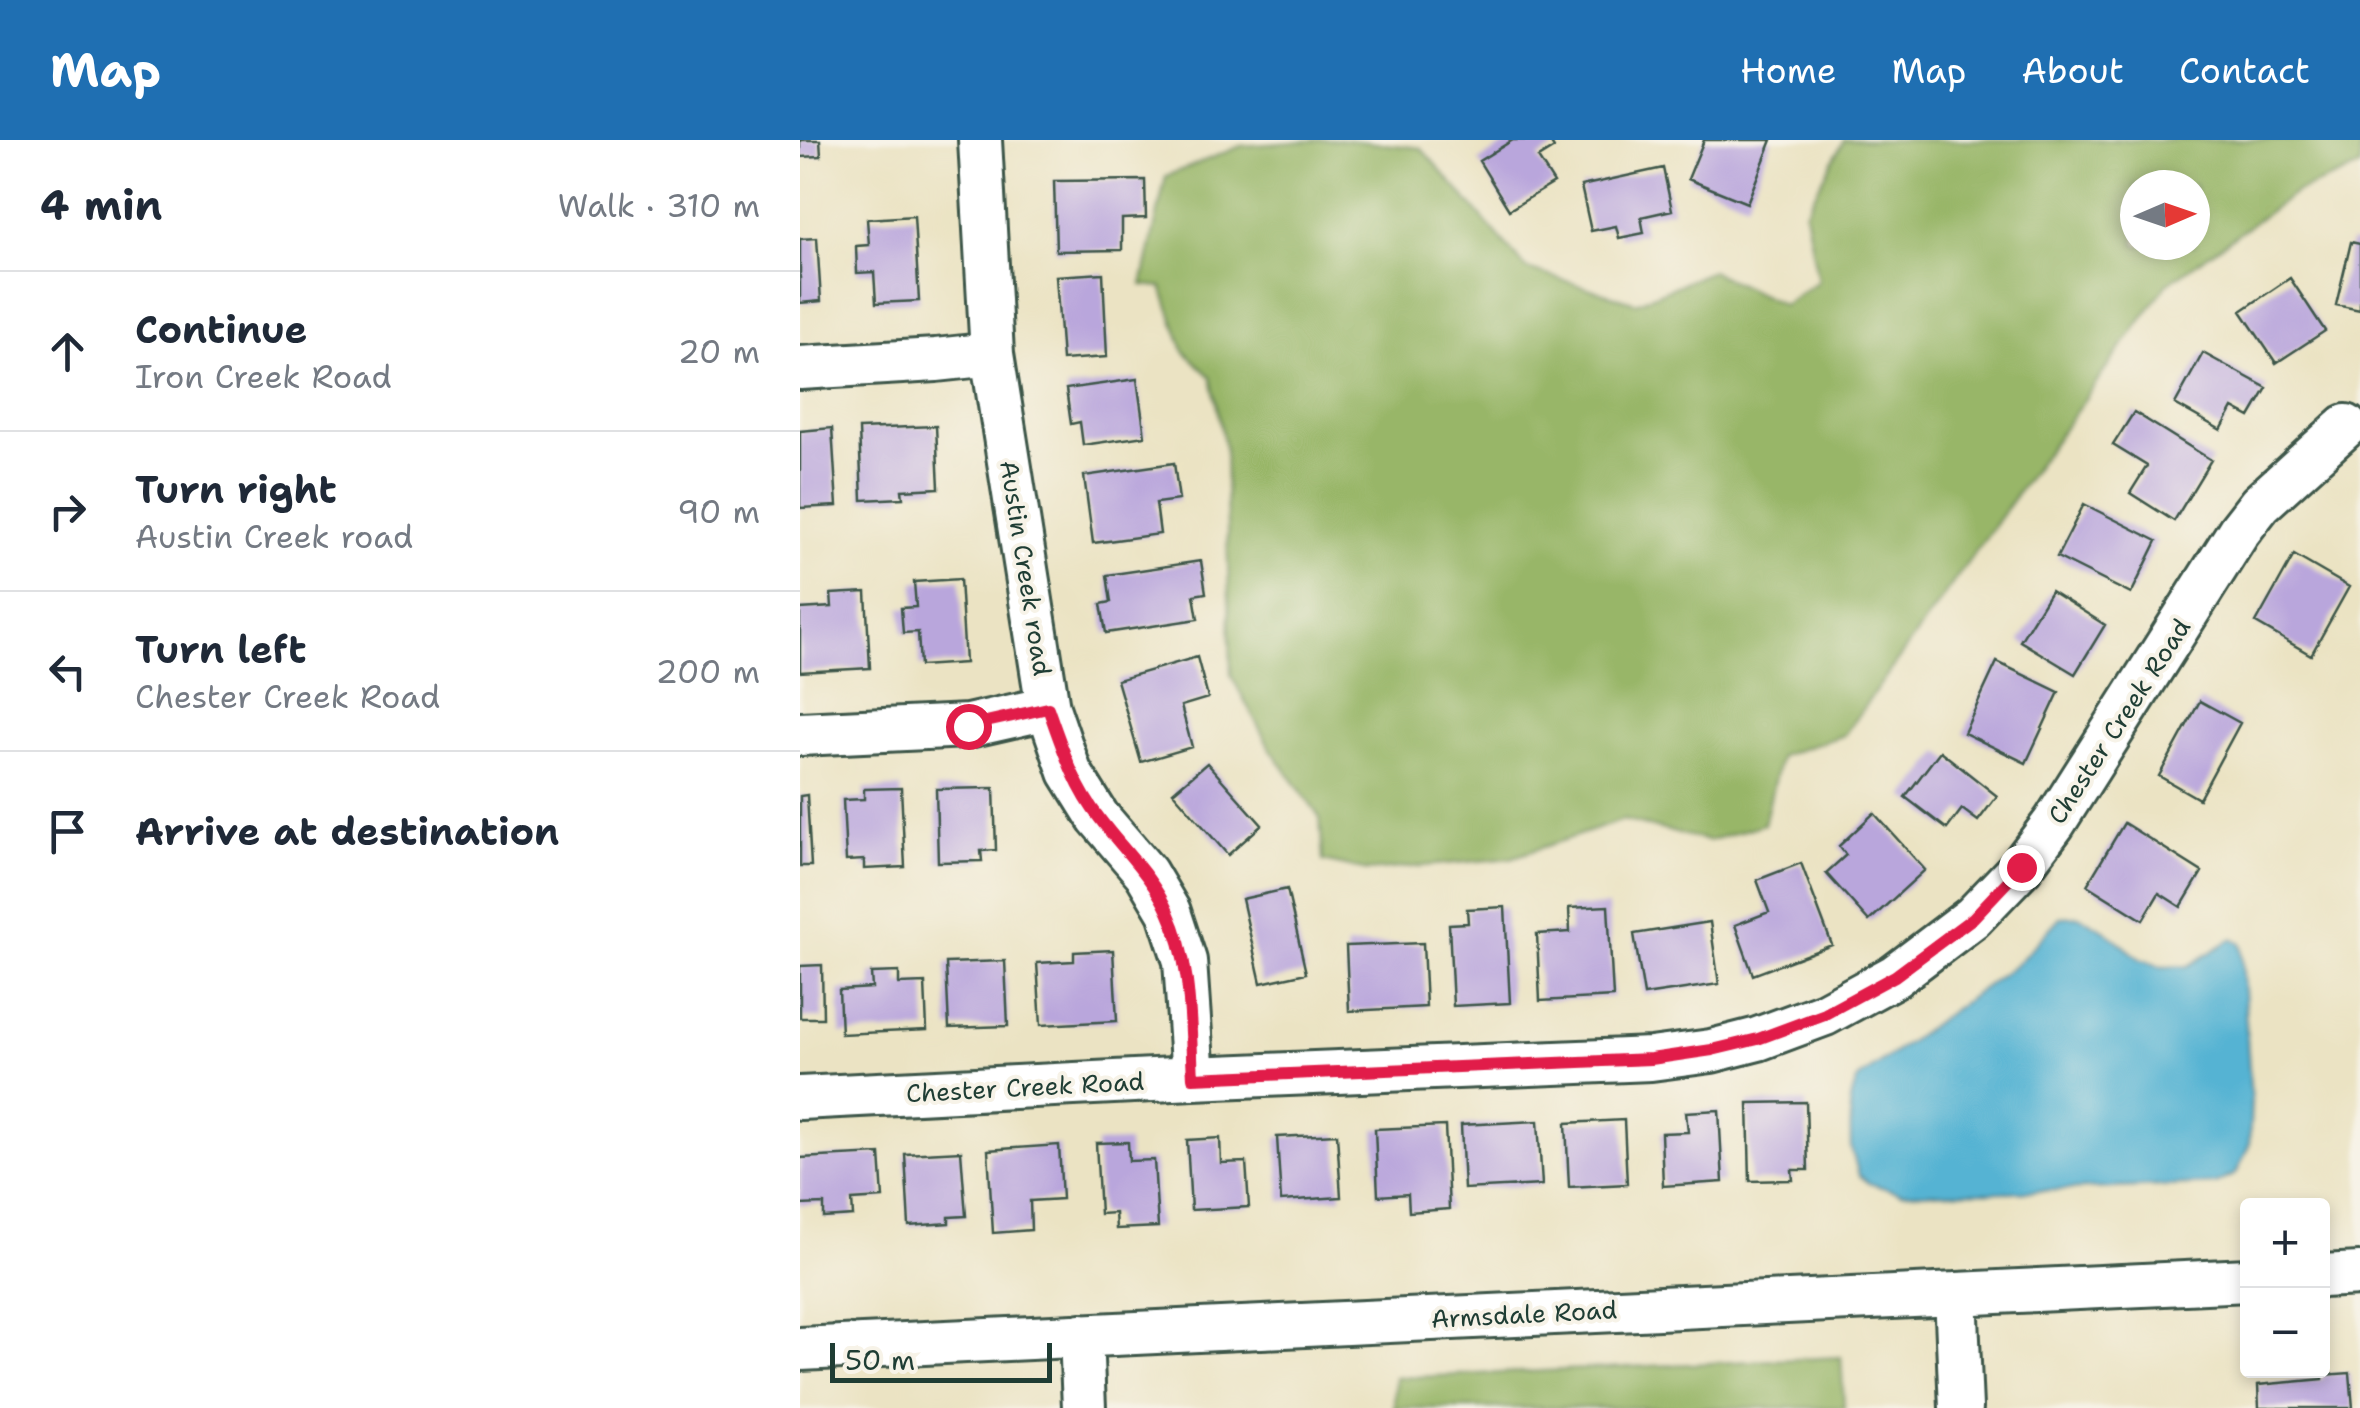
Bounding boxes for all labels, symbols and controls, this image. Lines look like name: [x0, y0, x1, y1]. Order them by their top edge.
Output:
text: Map: [50, 38, 161, 102]
text: Home: [1740, 47, 1836, 94]
text: Map: [1891, 47, 1966, 94]
text: About: [2021, 47, 2124, 94]
text: Contact: [2179, 47, 2310, 94]
north arrow: [2120, 170, 2210, 260]
text: 4 min: [40, 177, 162, 233]
text: Walk · 310 m: [558, 184, 760, 227]
text: Continue: [135, 304, 307, 355]
icon: ahead: [40, 324, 95, 379]
text: 20 m: [678, 330, 760, 373]
text: Iron Creek Road: [135, 355, 392, 398]
street label: Austin Creek road: [992, 458, 1060, 678]
text: Turn right: [135, 464, 337, 515]
icon: right: [40, 484, 95, 539]
text: 90 m: [677, 490, 760, 533]
text: Austin Creek road: [135, 515, 413, 558]
street label: Chester Creek Road: [2040, 612, 2198, 830]
text: Turn left: [135, 624, 307, 675]
icon: left: [40, 644, 95, 699]
text: 200 m: [656, 650, 760, 693]
text: Chester Creek Road: [135, 675, 440, 718]
route start: [946, 704, 992, 750]
icon: arrive: [40, 804, 95, 859]
text: Arrive at destination: [135, 806, 559, 857]
route end: [1999, 845, 2045, 891]
street label: Chester Creek Road: [905, 1064, 1145, 1110]
map controls: [2240, 1198, 2330, 1378]
button: +: [2240, 1198, 2330, 1288]
button: −: [2240, 1288, 2330, 1378]
street label: Armsdale Road: [1430, 1292, 1618, 1336]
scale bar: [830, 1338, 1052, 1382]
text: 50 m: [845, 1341, 915, 1379]

